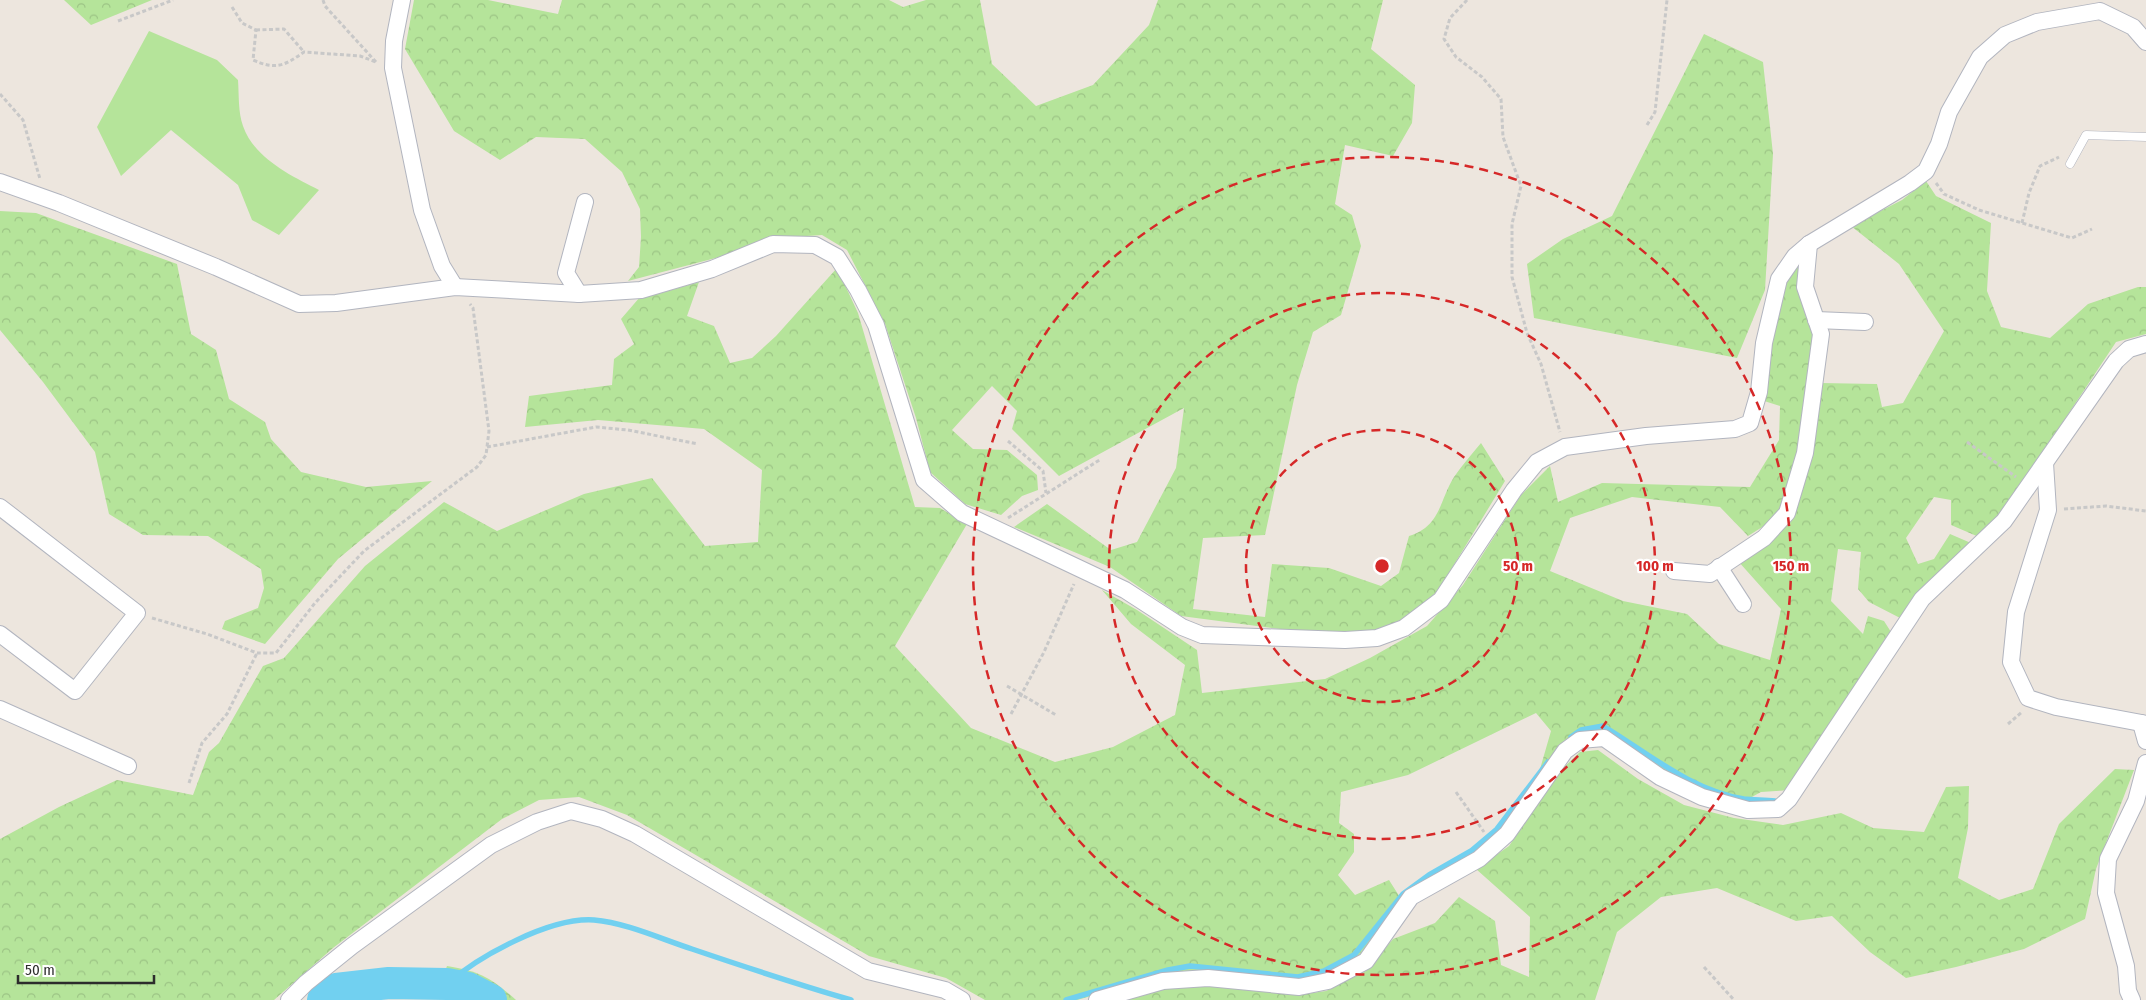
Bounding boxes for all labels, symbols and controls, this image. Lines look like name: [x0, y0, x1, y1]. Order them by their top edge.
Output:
centre of rings: [1373, 557, 1391, 575]
text: 50 m: [1503, 557, 1533, 575]
text: 100 m: [1636, 557, 1674, 575]
text: 150 m: [1773, 557, 1809, 575]
scale bar: [18, 952, 154, 984]
text: 50 m: [25, 961, 55, 979]

